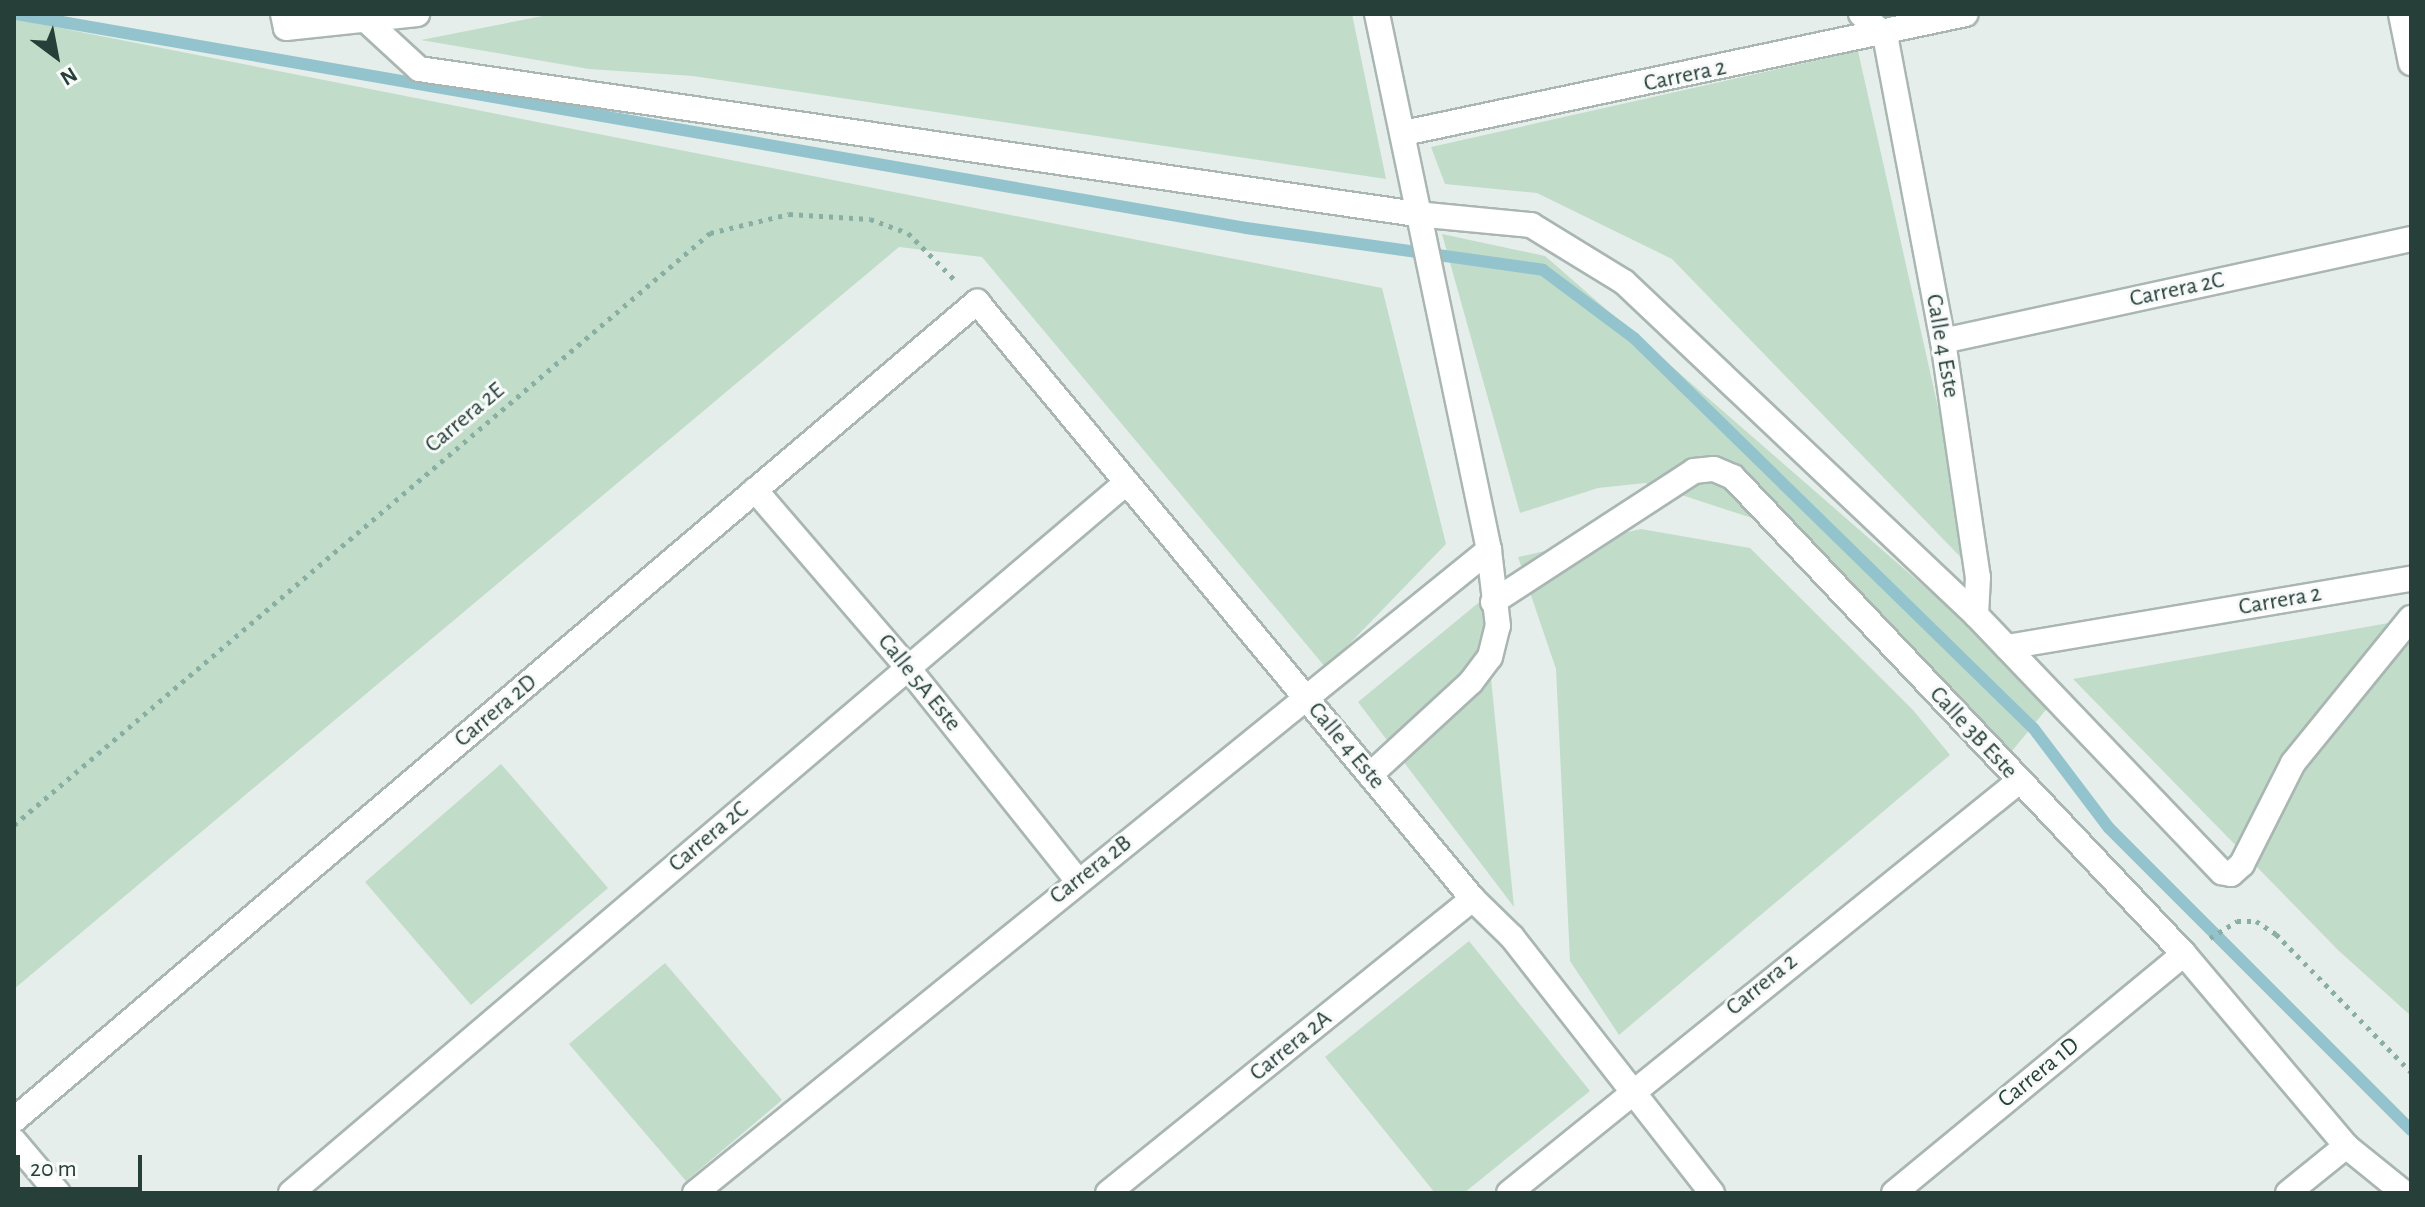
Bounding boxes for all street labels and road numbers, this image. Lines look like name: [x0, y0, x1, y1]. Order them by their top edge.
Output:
street label: Carrera 2: [1641, 53, 1729, 99]
street label: Carrera 2C: [2127, 266, 2227, 314]
street label: Calle 4 Este: [1919, 292, 1965, 400]
street label: Carrera 2E: [419, 376, 511, 460]
street label: Carrera 2: [2236, 580, 2324, 622]
street label: Calle 5A Este: [871, 628, 967, 738]
street label: Carrera 2D: [449, 668, 543, 754]
street label: Calle 3B Este: [1923, 681, 2023, 785]
street label: Calle 4 Este: [1301, 697, 1391, 795]
street label: Carrera 2C: [663, 795, 755, 879]
street label: Carrera 2B: [1044, 829, 1138, 911]
street label: Carrera 2: [1721, 948, 1803, 1022]
street label: Carrera 2A: [1244, 1004, 1338, 1088]
street label: Carrera 1D: [1993, 1032, 2085, 1114]

